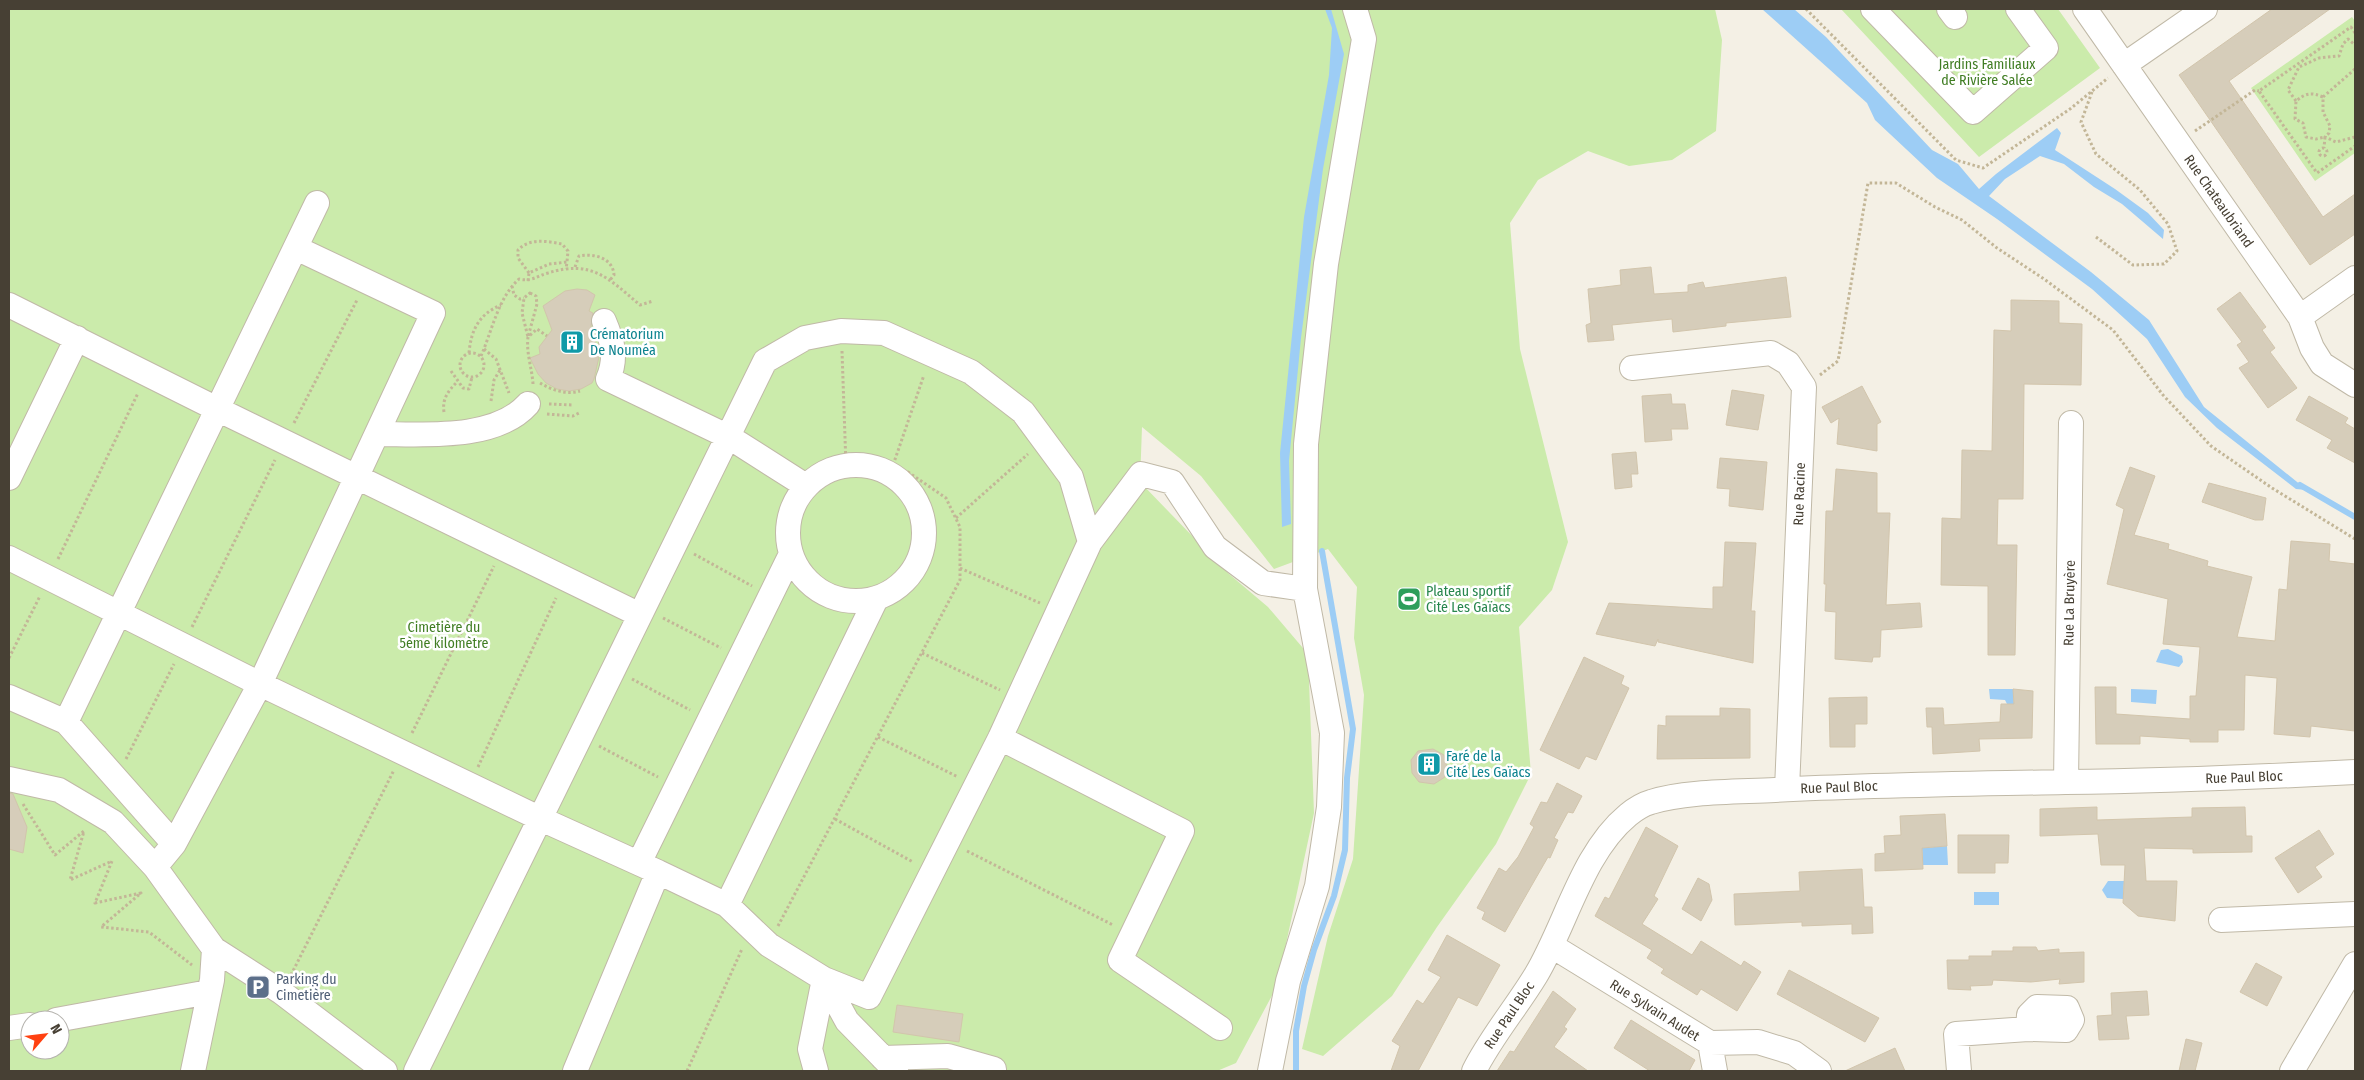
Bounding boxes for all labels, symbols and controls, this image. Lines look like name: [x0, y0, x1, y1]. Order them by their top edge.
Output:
park label: Jardins Familiaux de Rivière Salée: [1939, 56, 2036, 89]
street label: Rue Chateaubriand: [2180, 152, 2257, 251]
place label: Crématorium De Nouméa: [590, 326, 664, 359]
building icon: Crématorium De Nouméa: [559, 329, 585, 355]
street label: Rue Racine: [1790, 462, 1809, 526]
street label: Rue La Bruyère: [2060, 560, 2079, 646]
place label: Plateau sportif Cité Les Gaïacs: [1426, 583, 1512, 616]
sports icon: Plateau sportif Cité Les Gaïacs: [1396, 586, 1422, 612]
park label: Cimetière du 5ème kilomètre: [399, 619, 489, 652]
place label: Faré de la Cité Les Gaïacs: [1446, 748, 1531, 781]
building icon: Faré de la Cité Les Gaïacs: [1416, 751, 1442, 777]
street label: Rue Paul Bloc: [2205, 768, 2283, 787]
street label: Rue Paul Bloc: [1800, 778, 1878, 797]
place label: Parking du Cimetière: [276, 971, 336, 1004]
parking icon: Parking du Cimetière: [245, 974, 271, 1000]
street label: Rue Sylvain Audet: [1607, 976, 1703, 1045]
street label: Rue Paul Bloc: [1481, 978, 1538, 1052]
north arrow: [20, 1010, 70, 1060]
text: N: [47, 1021, 66, 1037]

